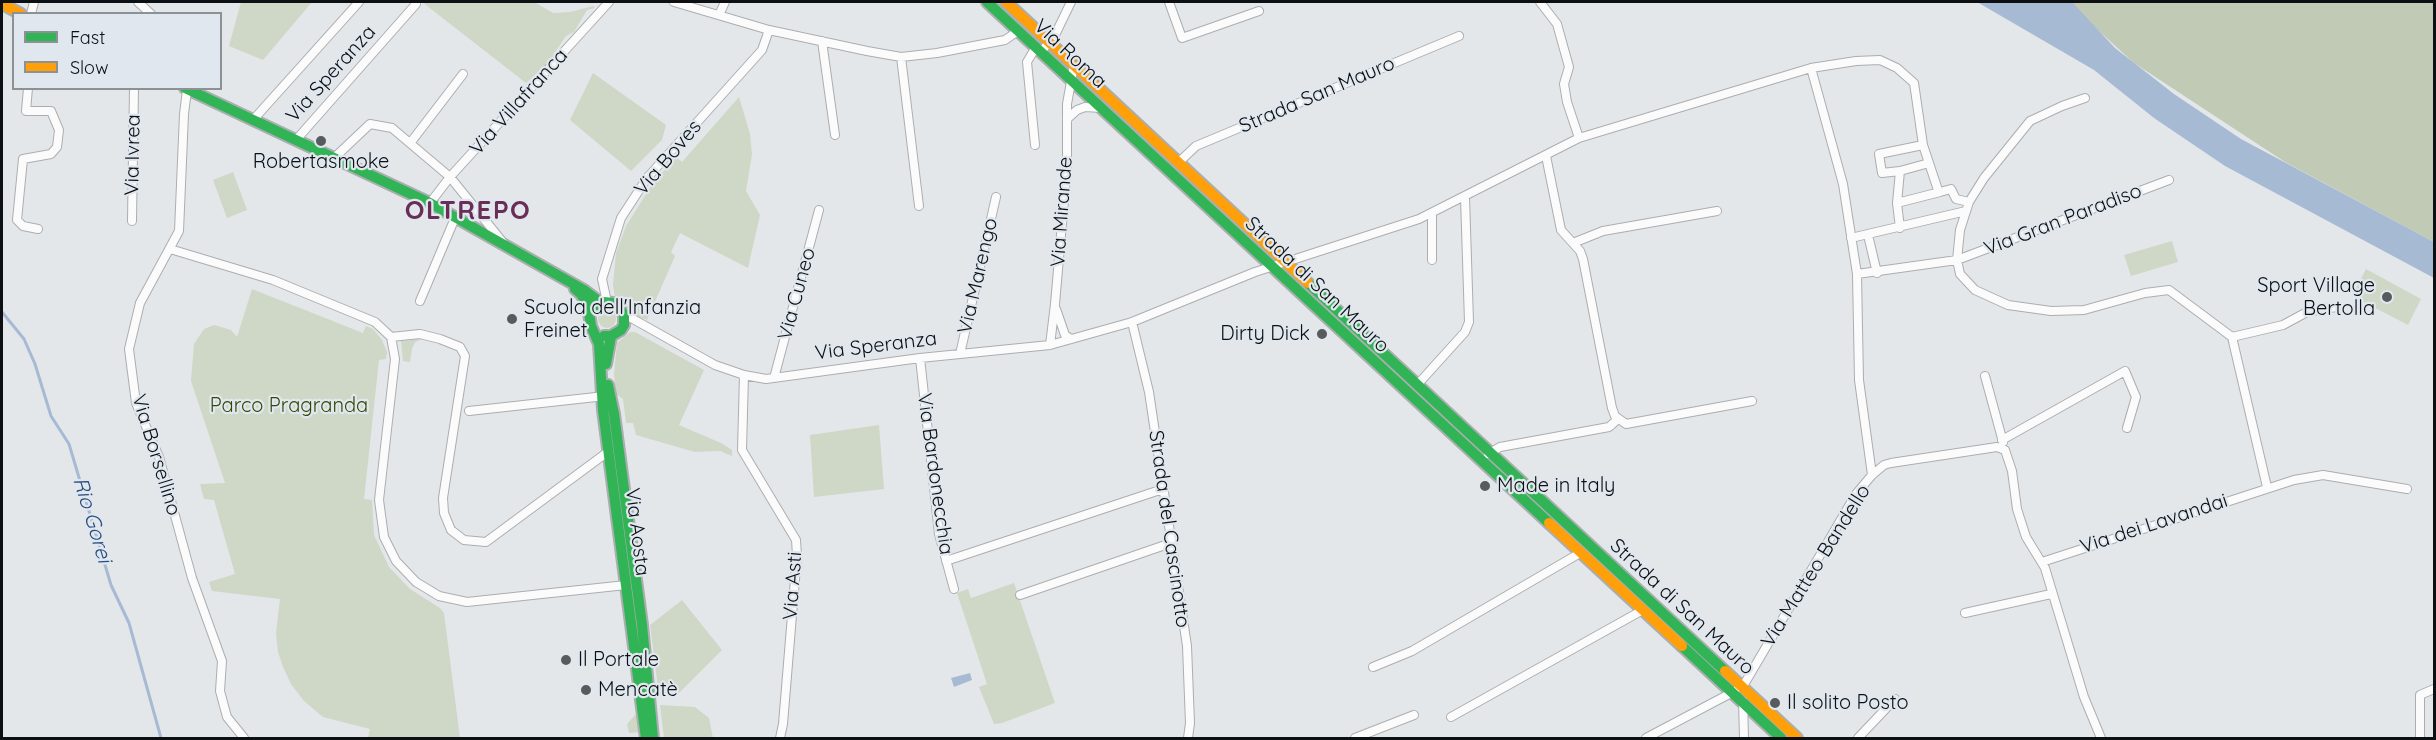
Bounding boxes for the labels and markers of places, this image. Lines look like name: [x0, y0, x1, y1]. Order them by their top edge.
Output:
marker: Robertasmoke: [314, 134, 328, 148]
place label: Robertasmoke: [253, 150, 389, 174]
place label: Sport Village Bertolla: [2257, 274, 2375, 321]
marker: Sport Village Bertolla: [2380, 290, 2394, 304]
place label: Scuola dell'Infanzia Freinet: [524, 296, 701, 343]
marker: Scuola dell'Infanzia Freinet: [505, 312, 519, 326]
place label: Dirty Dick: [1220, 322, 1310, 346]
marker: Dirty Dick: [1315, 327, 1329, 341]
place label: Made in Italy: [1497, 474, 1615, 498]
marker: Made in Italy: [1478, 479, 1492, 493]
place label: Il Portale: [578, 648, 659, 672]
marker: Il Portale: [559, 653, 573, 667]
place label: Mencatè: [598, 678, 678, 702]
marker: Mencatè: [579, 683, 593, 697]
place label: Il solito Posto: [1787, 691, 1909, 715]
marker: Il solito Posto: [1768, 696, 1782, 710]

